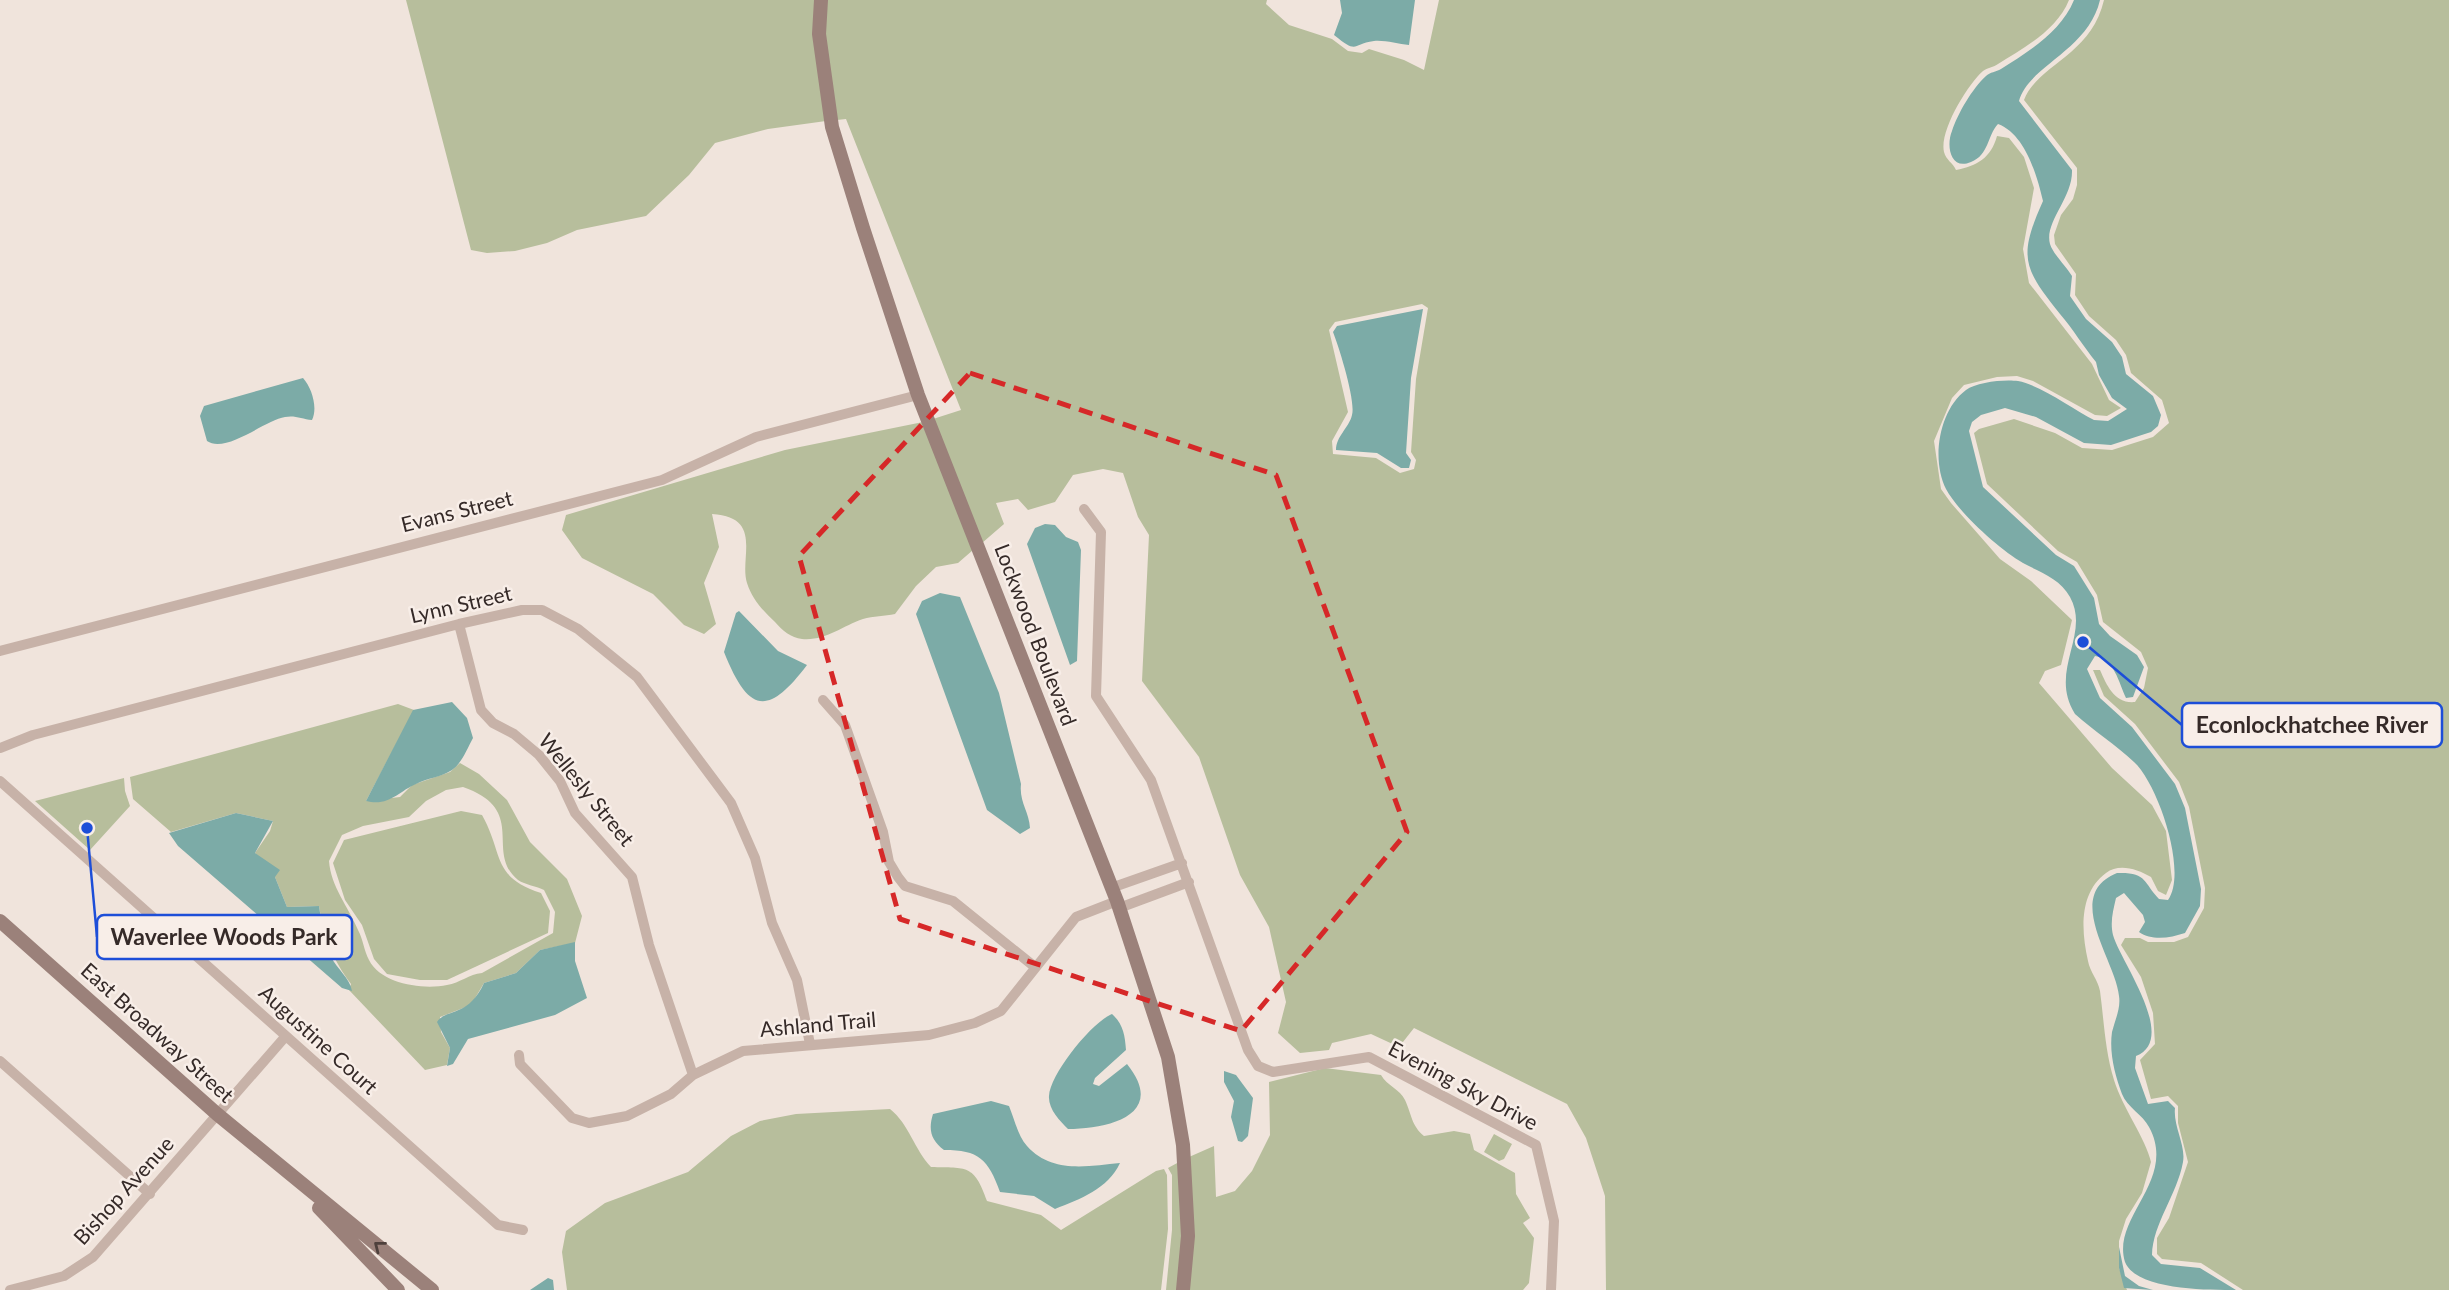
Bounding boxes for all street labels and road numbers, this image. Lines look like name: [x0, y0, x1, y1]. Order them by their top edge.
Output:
street label: Evans Street: [398, 484, 516, 536]
street label: Lockwood Boulevard: [990, 540, 1083, 729]
street label: Lynn Street: [407, 580, 514, 627]
street label: Wellesly Street: [534, 728, 640, 851]
street label: East Broadway Street: [77, 957, 240, 1107]
street label: Augustine Court: [254, 979, 384, 1099]
street label: Ashland Trail: [759, 1006, 877, 1041]
street label: Evening Sky Drive: [1385, 1035, 1543, 1135]
street label: Bishop Avenue: [68, 1131, 178, 1249]

